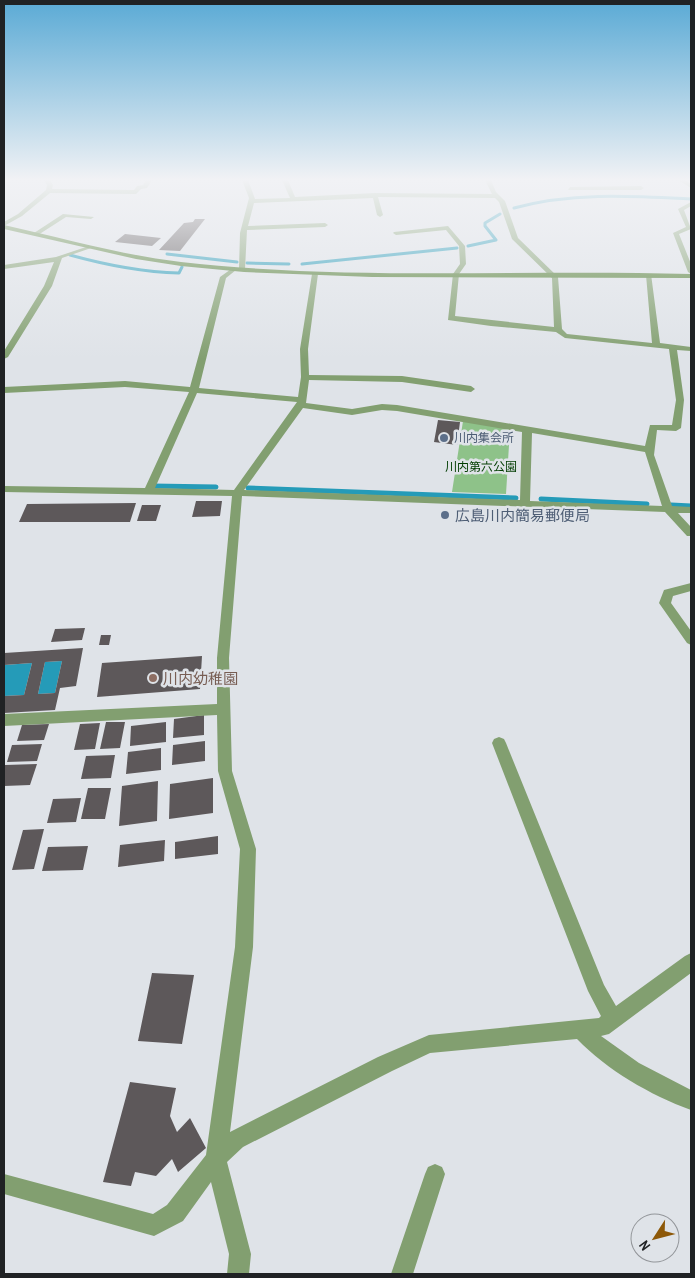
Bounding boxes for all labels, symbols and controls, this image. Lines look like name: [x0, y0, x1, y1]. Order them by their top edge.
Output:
place label: 川内集会所: [454, 430, 514, 446]
marker: 川内集会所: [438, 432, 450, 444]
park label: 川内第六公園: [445, 459, 517, 475]
place label: 広島川内簡易郵便局: [455, 505, 590, 526]
marker: 広島川内簡易郵便局: [439, 509, 451, 521]
place label: 川内幼稚園: [163, 668, 238, 689]
marker: 川内幼稚園: [147, 672, 159, 684]
north arrow: [630, 1213, 680, 1263]
text: N: [635, 1237, 654, 1254]

